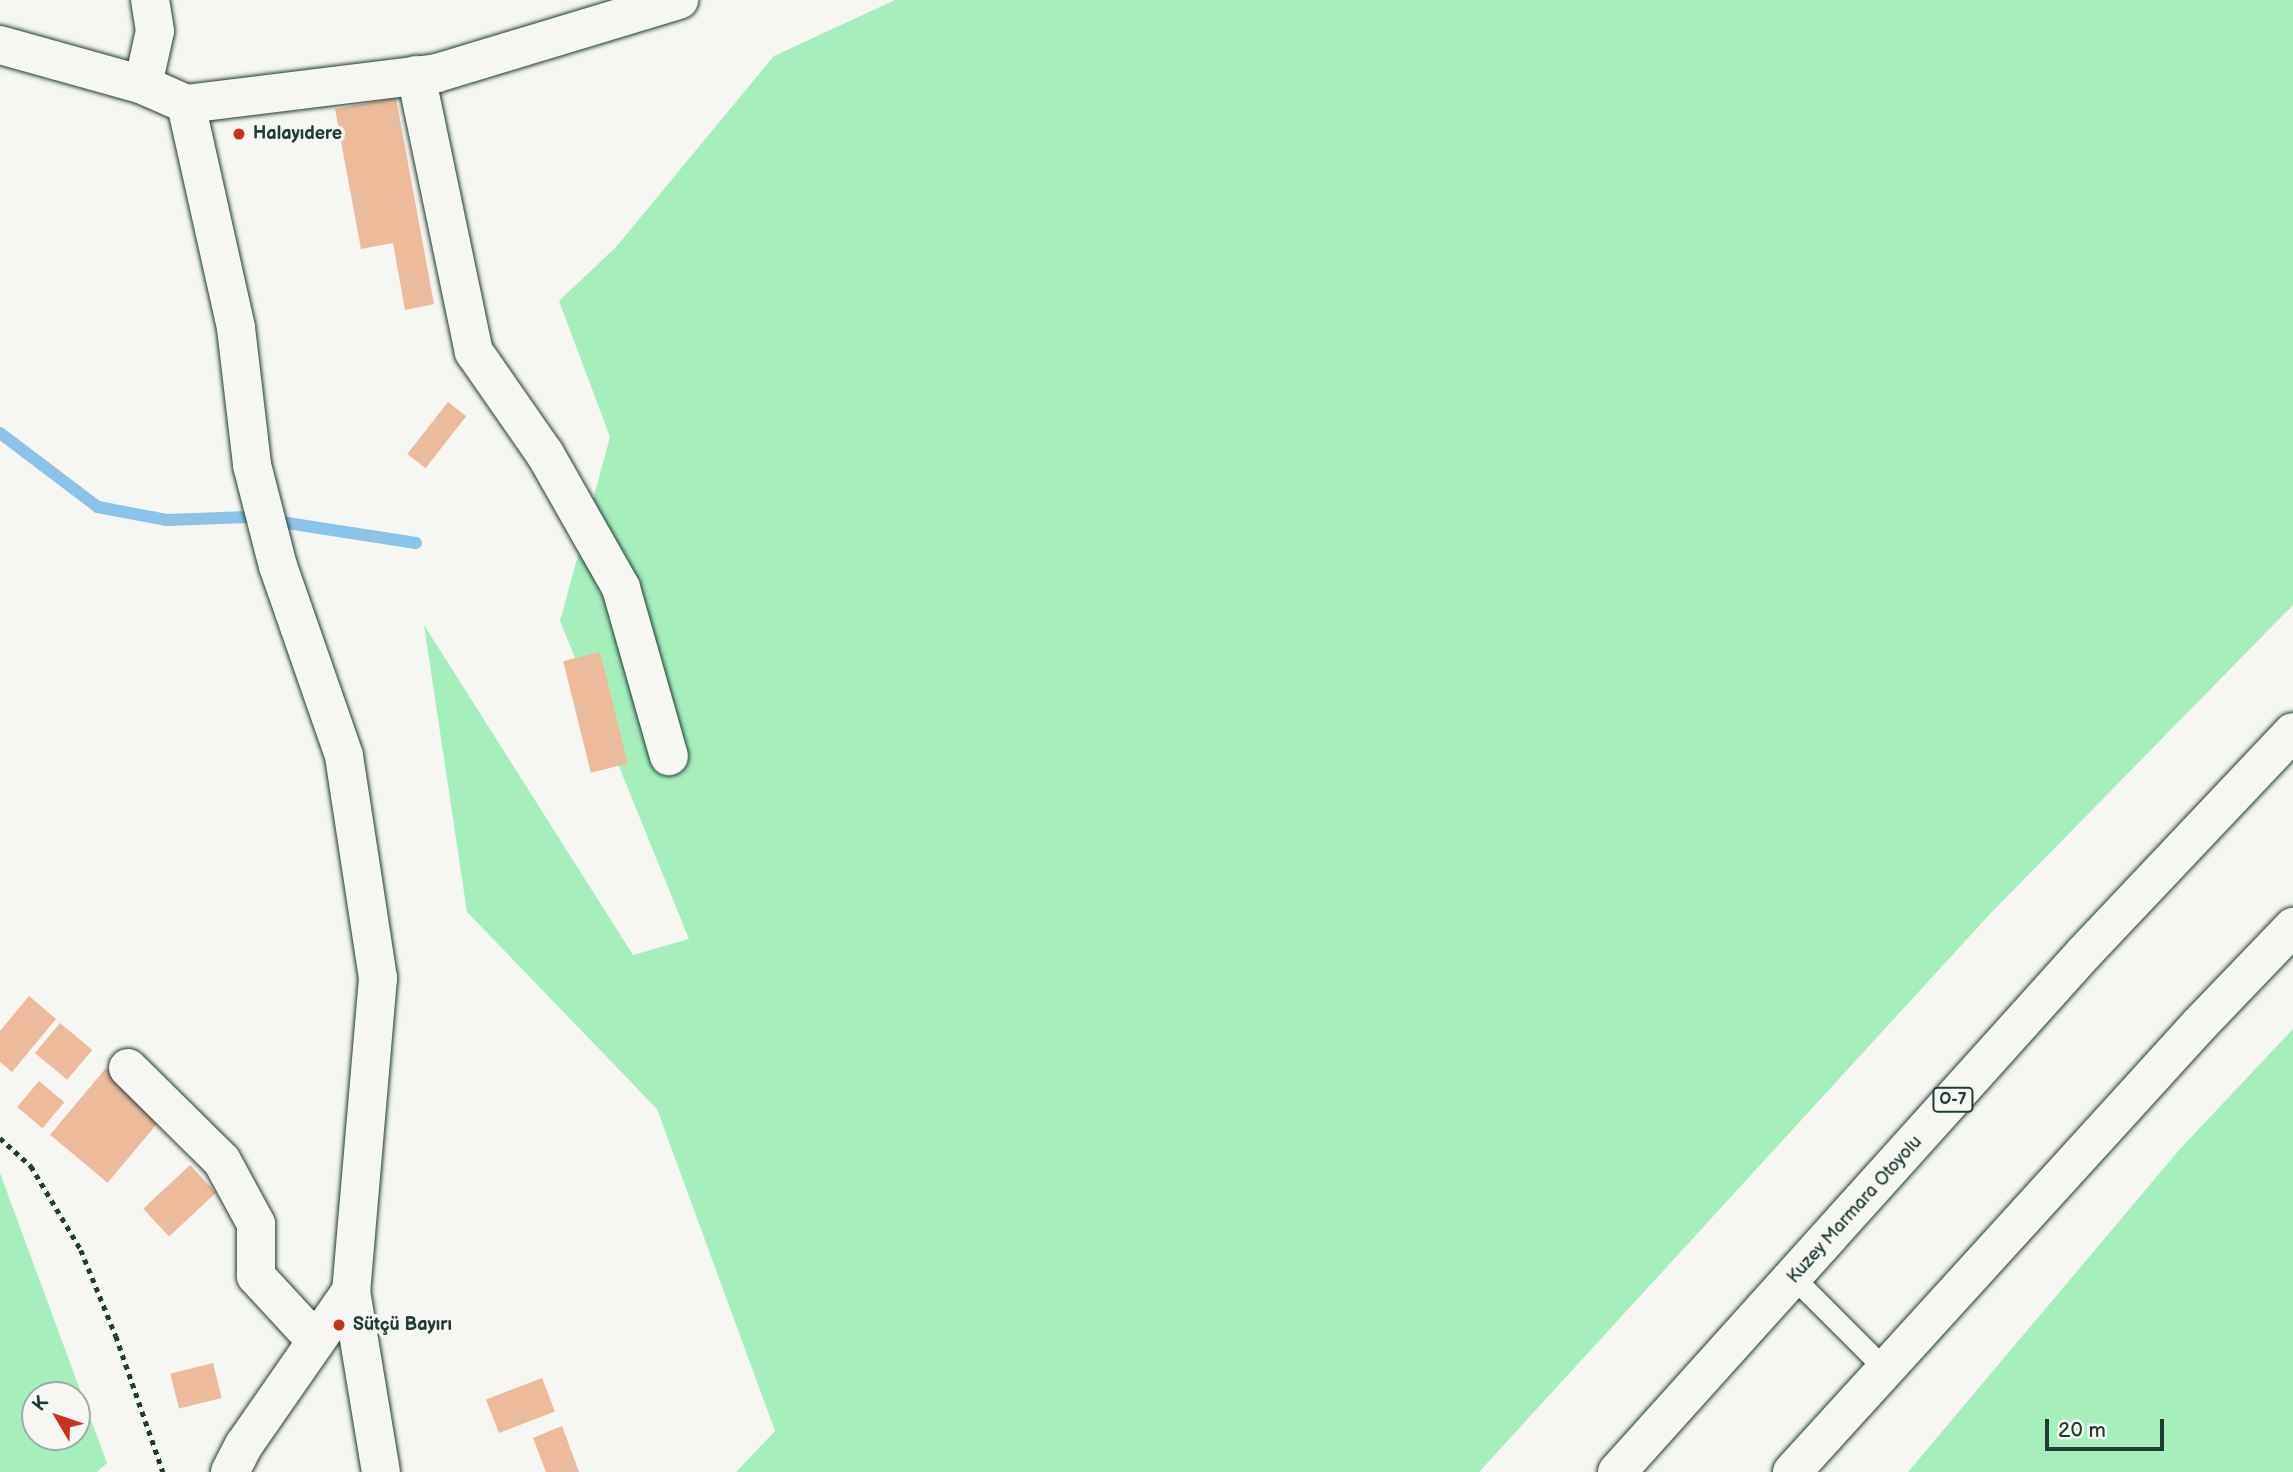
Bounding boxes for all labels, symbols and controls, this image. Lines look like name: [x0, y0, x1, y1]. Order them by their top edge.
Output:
place label: Halayıdere: [253, 123, 342, 145]
marker: Halayıdere: [231, 126, 247, 142]
road number: O-7: [1932, 1088, 1974, 1112]
street label: Kuzey Marmara Otoyolu: [1783, 1131, 1927, 1289]
place label: Sütçü Bayırı: [353, 1314, 452, 1336]
marker: Sütçü Bayırı: [331, 1317, 347, 1333]
north arrow: [21, 1381, 91, 1451]
text: K: [28, 1391, 54, 1416]
scale bar: [2048, 1406, 2167, 1450]
text: 20 m: [2058, 1418, 2106, 1443]

